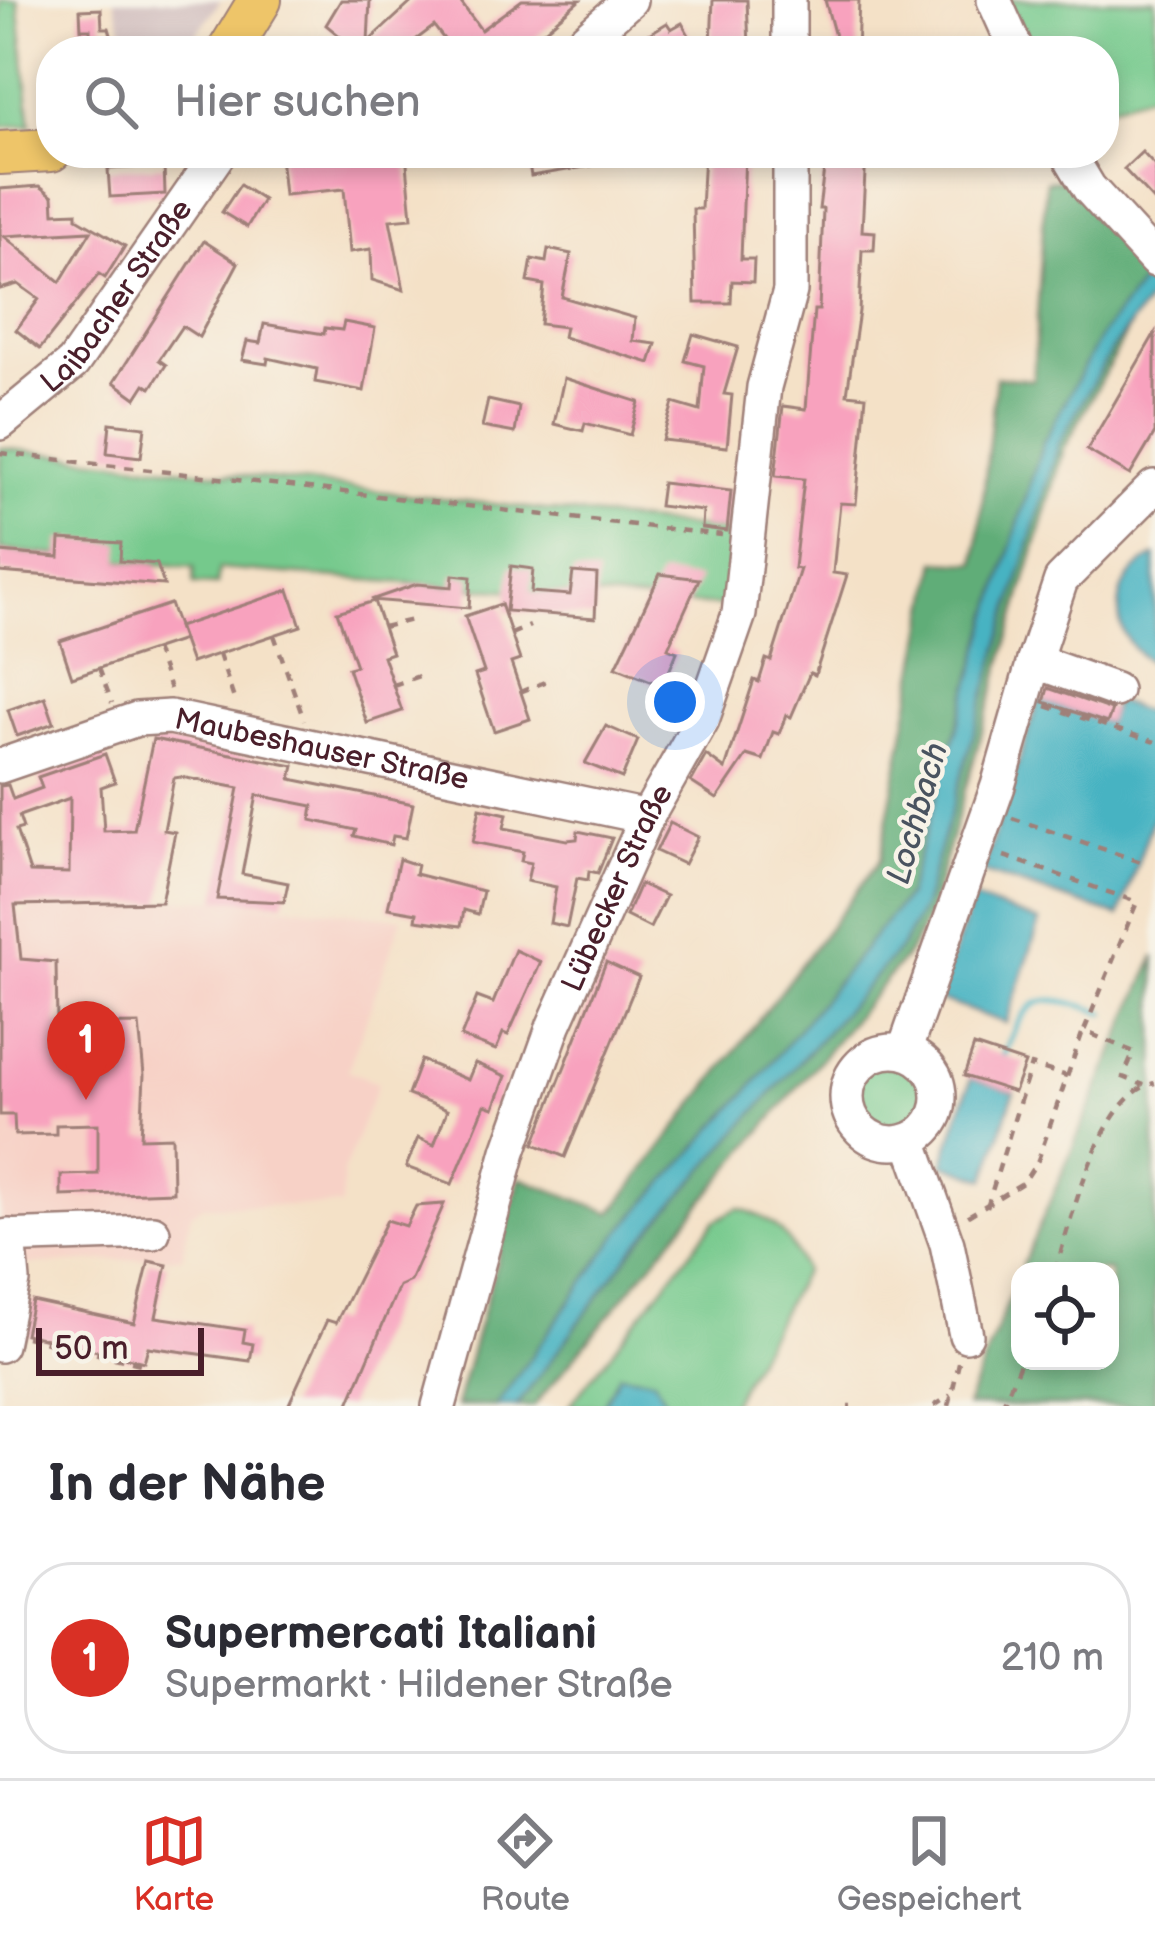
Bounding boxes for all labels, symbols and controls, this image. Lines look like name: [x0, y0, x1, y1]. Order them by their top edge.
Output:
search box: [36, 36, 1119, 168]
icon: search: [78, 69, 144, 135]
text: Hier suchen: [174, 75, 421, 130]
street label: Laibacher Straße: [34, 193, 200, 401]
your location: [645, 672, 705, 732]
street label: Maubeshauser Straße: [171, 701, 472, 798]
water label: Lochbach: [879, 738, 957, 889]
street label: Lübecker Straße: [554, 778, 681, 997]
pin: 1: [47, 1001, 125, 1100]
map controls: [1011, 1262, 1119, 1370]
button: locate: [1011, 1262, 1119, 1370]
scale bar: [36, 1322, 204, 1375]
text: 50 m: [54, 1329, 129, 1369]
text: In der Nähe: [48, 1454, 326, 1515]
text: Supermercati Italiani: [165, 1607, 597, 1662]
text: 1: [82, 1635, 98, 1682]
text: 210 m: [1001, 1635, 1104, 1682]
text: Supermarkt · Hildener Straße: [165, 1662, 673, 1709]
tab: Karte: [133, 1808, 214, 1920]
tab: Route: [481, 1808, 570, 1920]
tab: Gespeichert: [837, 1808, 1022, 1920]

